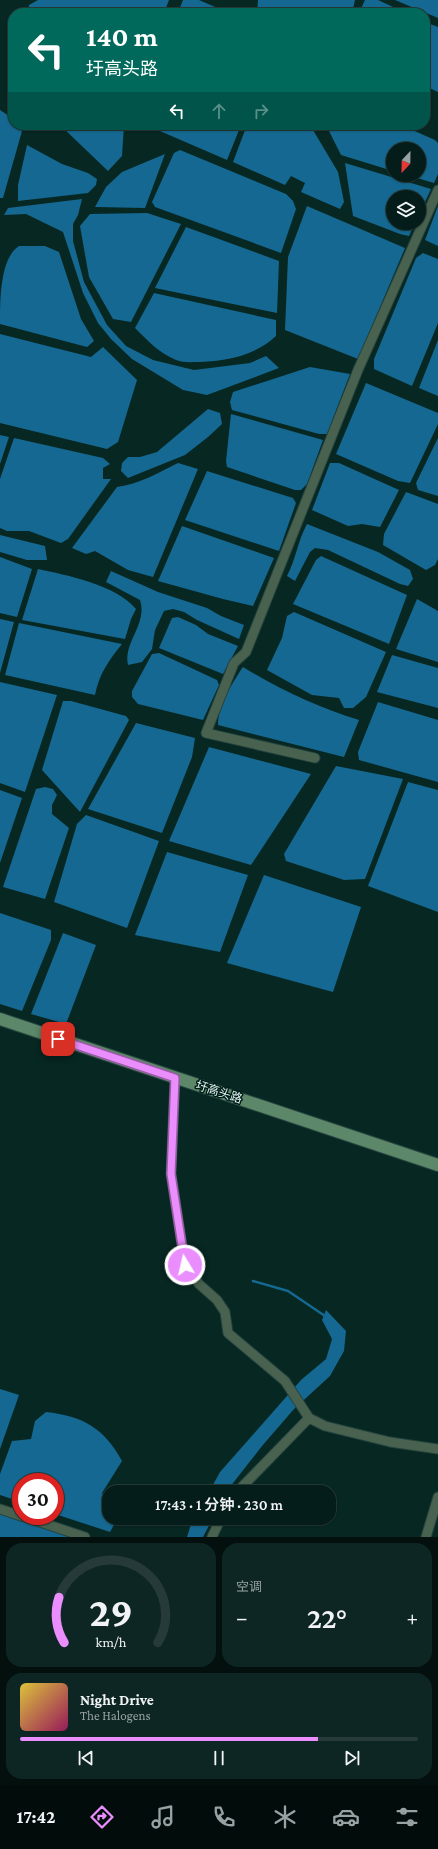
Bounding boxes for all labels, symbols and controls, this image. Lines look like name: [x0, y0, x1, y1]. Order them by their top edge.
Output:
text: 140 m: [86, 21, 158, 52]
icon: left: [20, 24, 72, 76]
text: 圩高头路: [86, 59, 158, 79]
icon: left: [166, 100, 188, 122]
icon: ahead: [208, 100, 230, 122]
icon: right: [250, 100, 272, 122]
north arrow: [386, 142, 426, 182]
map controls: [386, 142, 426, 230]
button: layers: [386, 190, 426, 230]
pin: [41, 1022, 75, 1056]
icon: arrive: [47, 1028, 69, 1050]
street label: 圩高头路: [194, 1078, 244, 1106]
position arrow: [164, 1244, 206, 1286]
speed limit sign: 30: [12, 1473, 64, 1525]
text: 17:43 · 1 分钟 · 230 m: [155, 1497, 283, 1513]
text: 空调: [236, 1579, 262, 1594]
text: 29: [89, 1589, 133, 1635]
text: 22°: [307, 1601, 347, 1634]
text: −: [236, 1605, 248, 1630]
text: +: [406, 1605, 418, 1630]
text: km/h: [96, 1634, 127, 1650]
text: Night Drive: [80, 1692, 154, 1708]
text: The Halogens: [80, 1708, 151, 1723]
icon: previous: [75, 1747, 97, 1769]
icon: pause: [208, 1747, 230, 1769]
icon: next: [341, 1747, 363, 1769]
icon: directions: [88, 1803, 116, 1831]
icon: music: [149, 1803, 177, 1831]
icon: phone: [210, 1803, 238, 1831]
icon: climate: [271, 1803, 299, 1831]
icon: car: [332, 1803, 360, 1831]
icon: filters: [393, 1803, 421, 1831]
text: 17:42: [17, 1807, 55, 1827]

